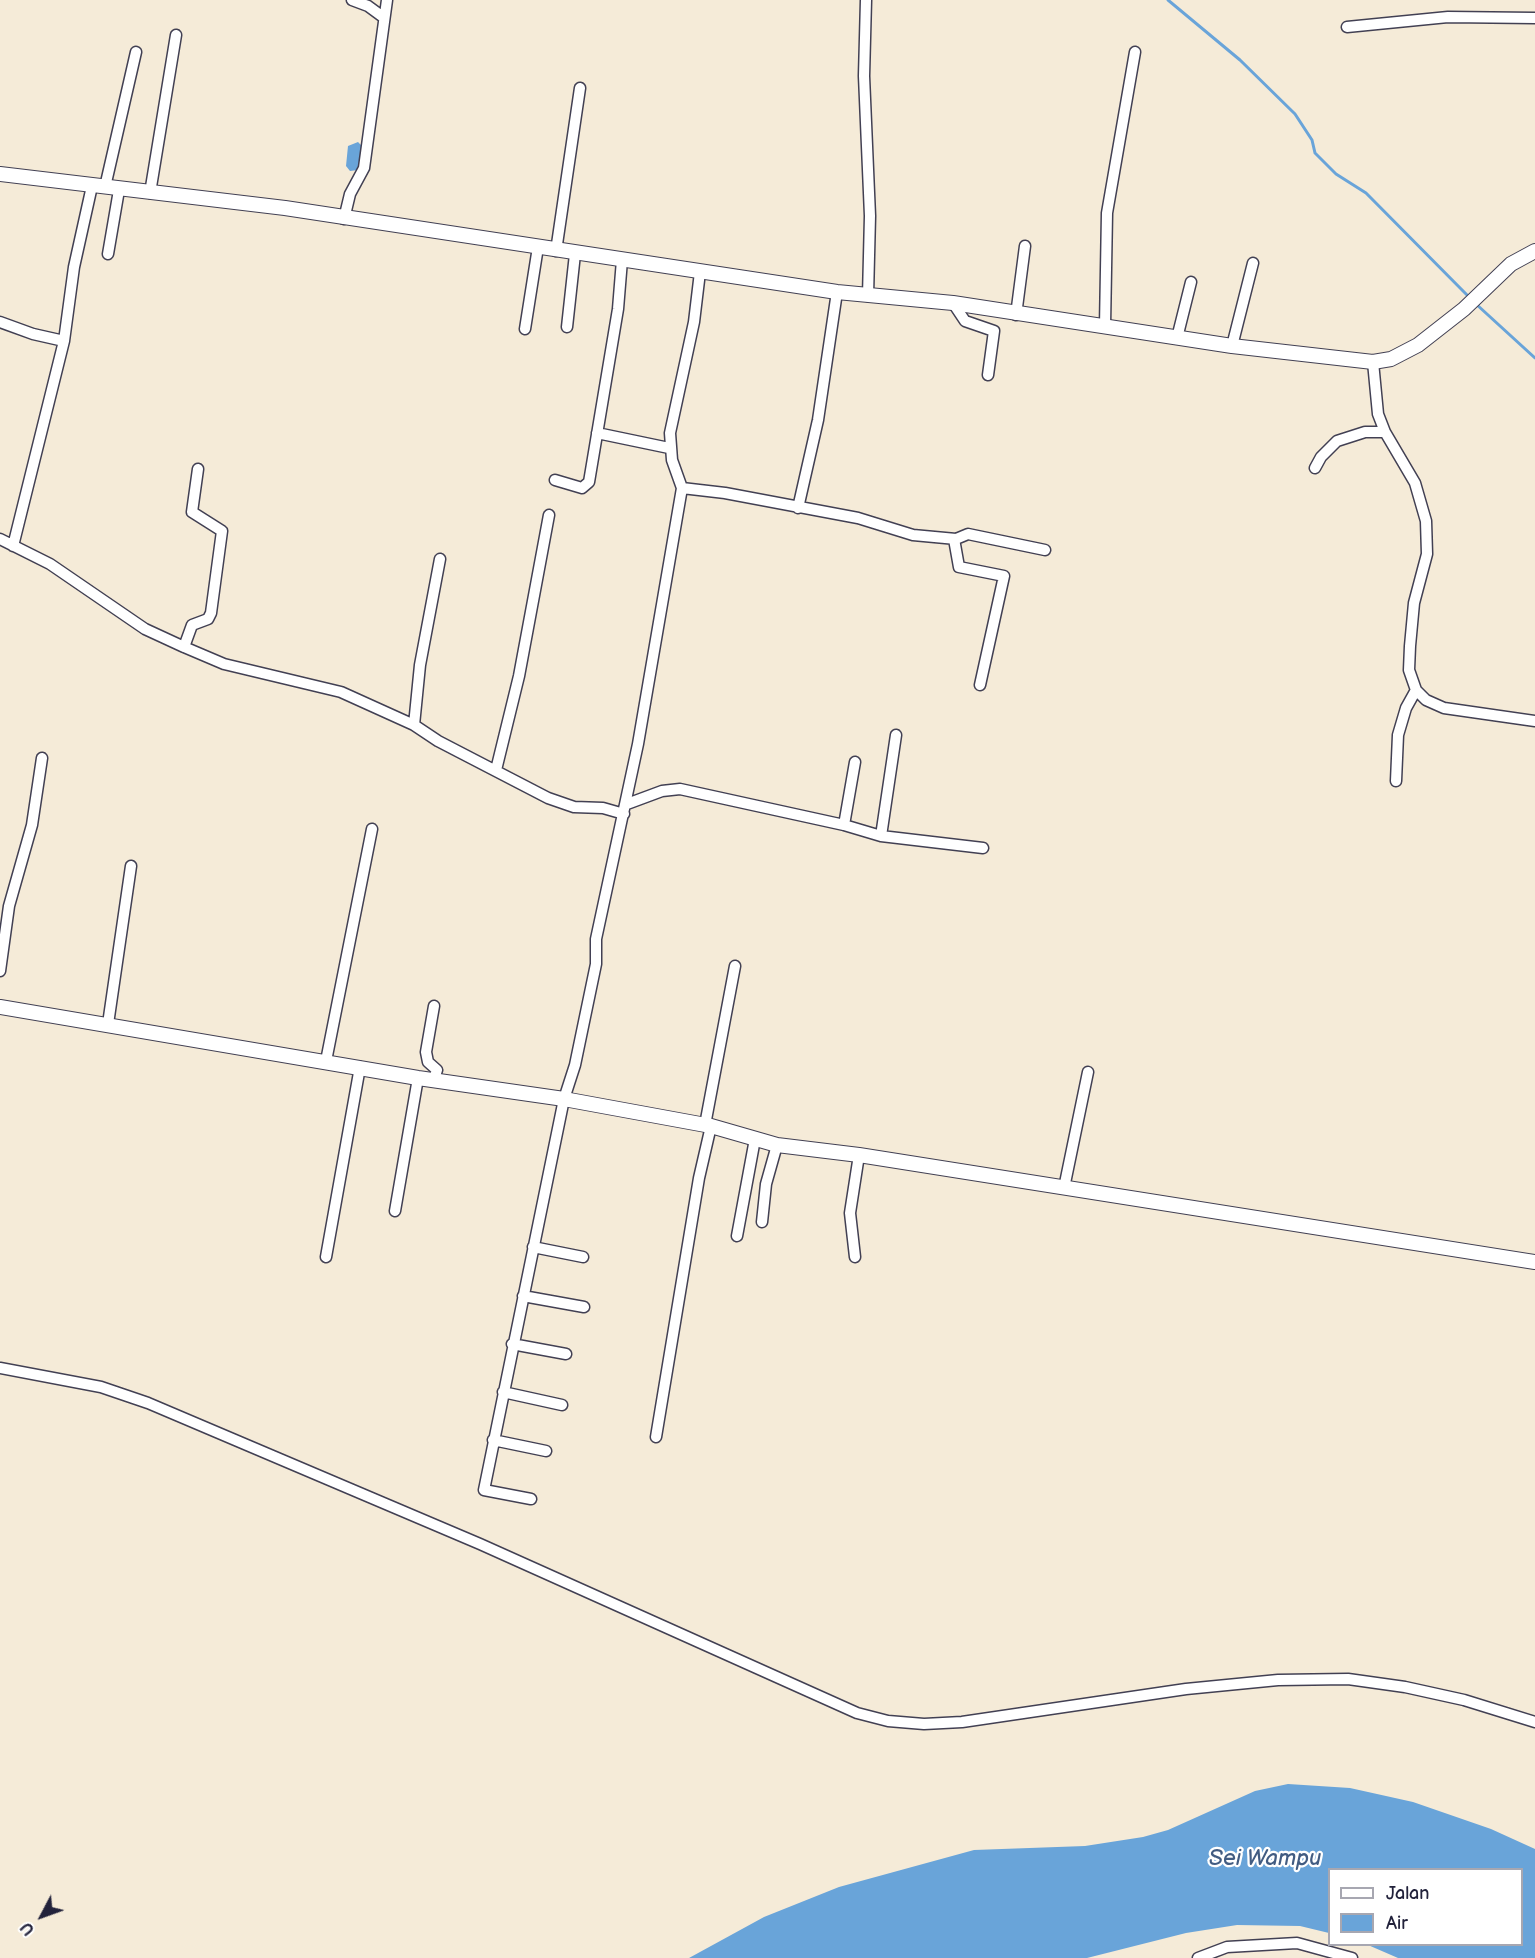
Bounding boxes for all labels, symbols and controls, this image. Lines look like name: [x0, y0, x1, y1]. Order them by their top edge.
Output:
water label: Sei Wampu: [1209, 1846, 1321, 1872]
legend: [1328, 1868, 1523, 1946]
text: Jalan: [1386, 1883, 1429, 1904]
north arrow: [12, 1886, 72, 1946]
text: Air: [1386, 1913, 1408, 1934]
text: U: [17, 1918, 39, 1939]

